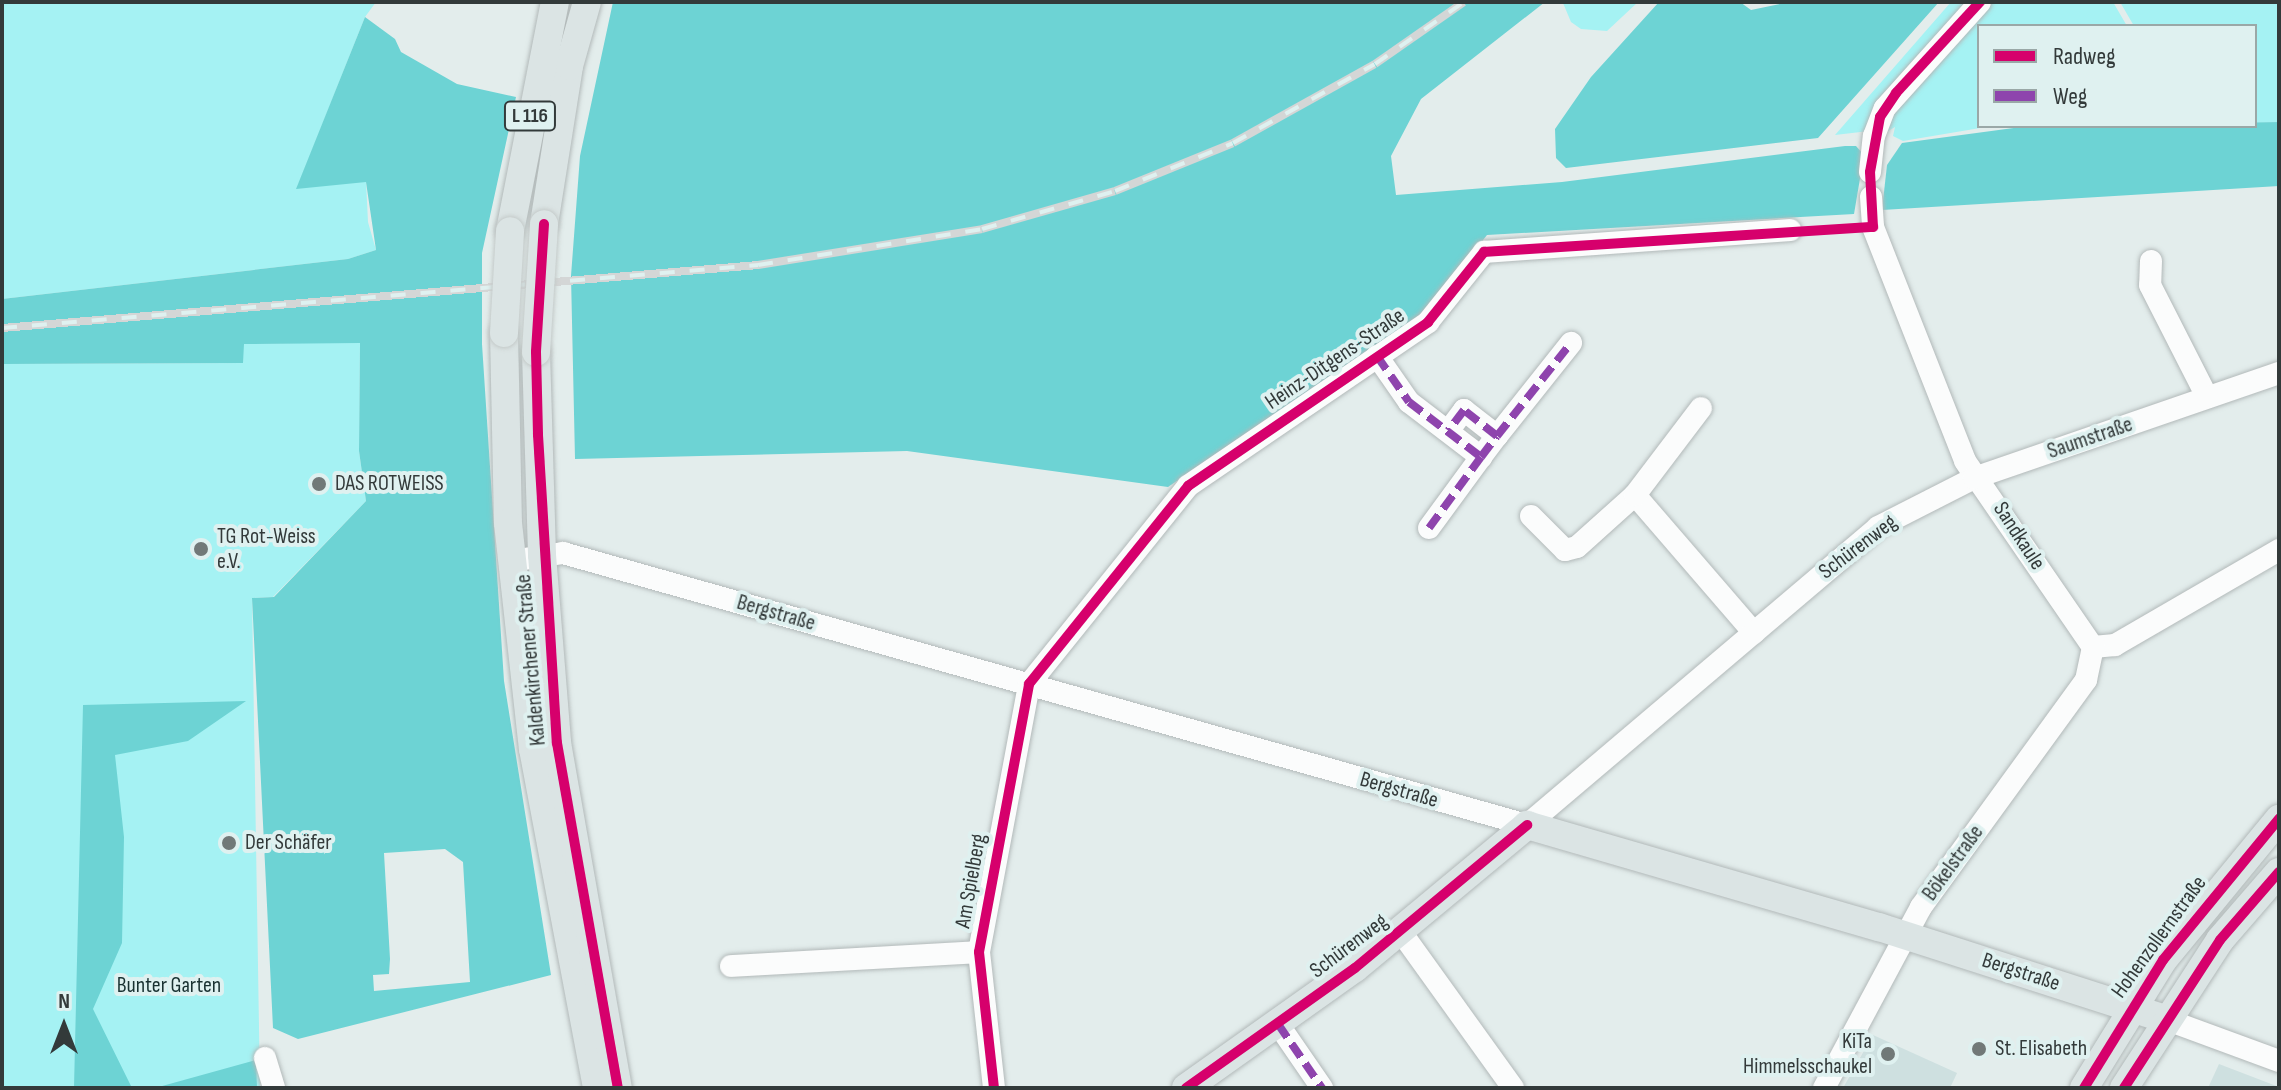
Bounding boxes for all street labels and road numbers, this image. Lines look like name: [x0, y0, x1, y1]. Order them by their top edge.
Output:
road number: L 116: [502, 100, 558, 132]
street label: Heinz-Ditgens-Straße: [1260, 303, 1410, 415]
street label: Saumstraße: [2044, 411, 2136, 465]
street label: Sandkaule: [1987, 497, 2051, 575]
street label: Schürenweg: [1814, 509, 1902, 585]
street label: Kaldenkirchener Straße: [510, 573, 552, 747]
street label: Bergstraße: [734, 589, 818, 637]
street label: Bergstraße: [1357, 766, 1441, 814]
street label: Bökelstraße: [1917, 820, 1989, 906]
street label: Am Spielberg: [950, 832, 992, 930]
street label: Hohenzollernstraße: [2106, 871, 2212, 1003]
street label: Schürenweg: [1305, 908, 1393, 984]
street label: Bergstraße: [1979, 947, 2063, 997]

